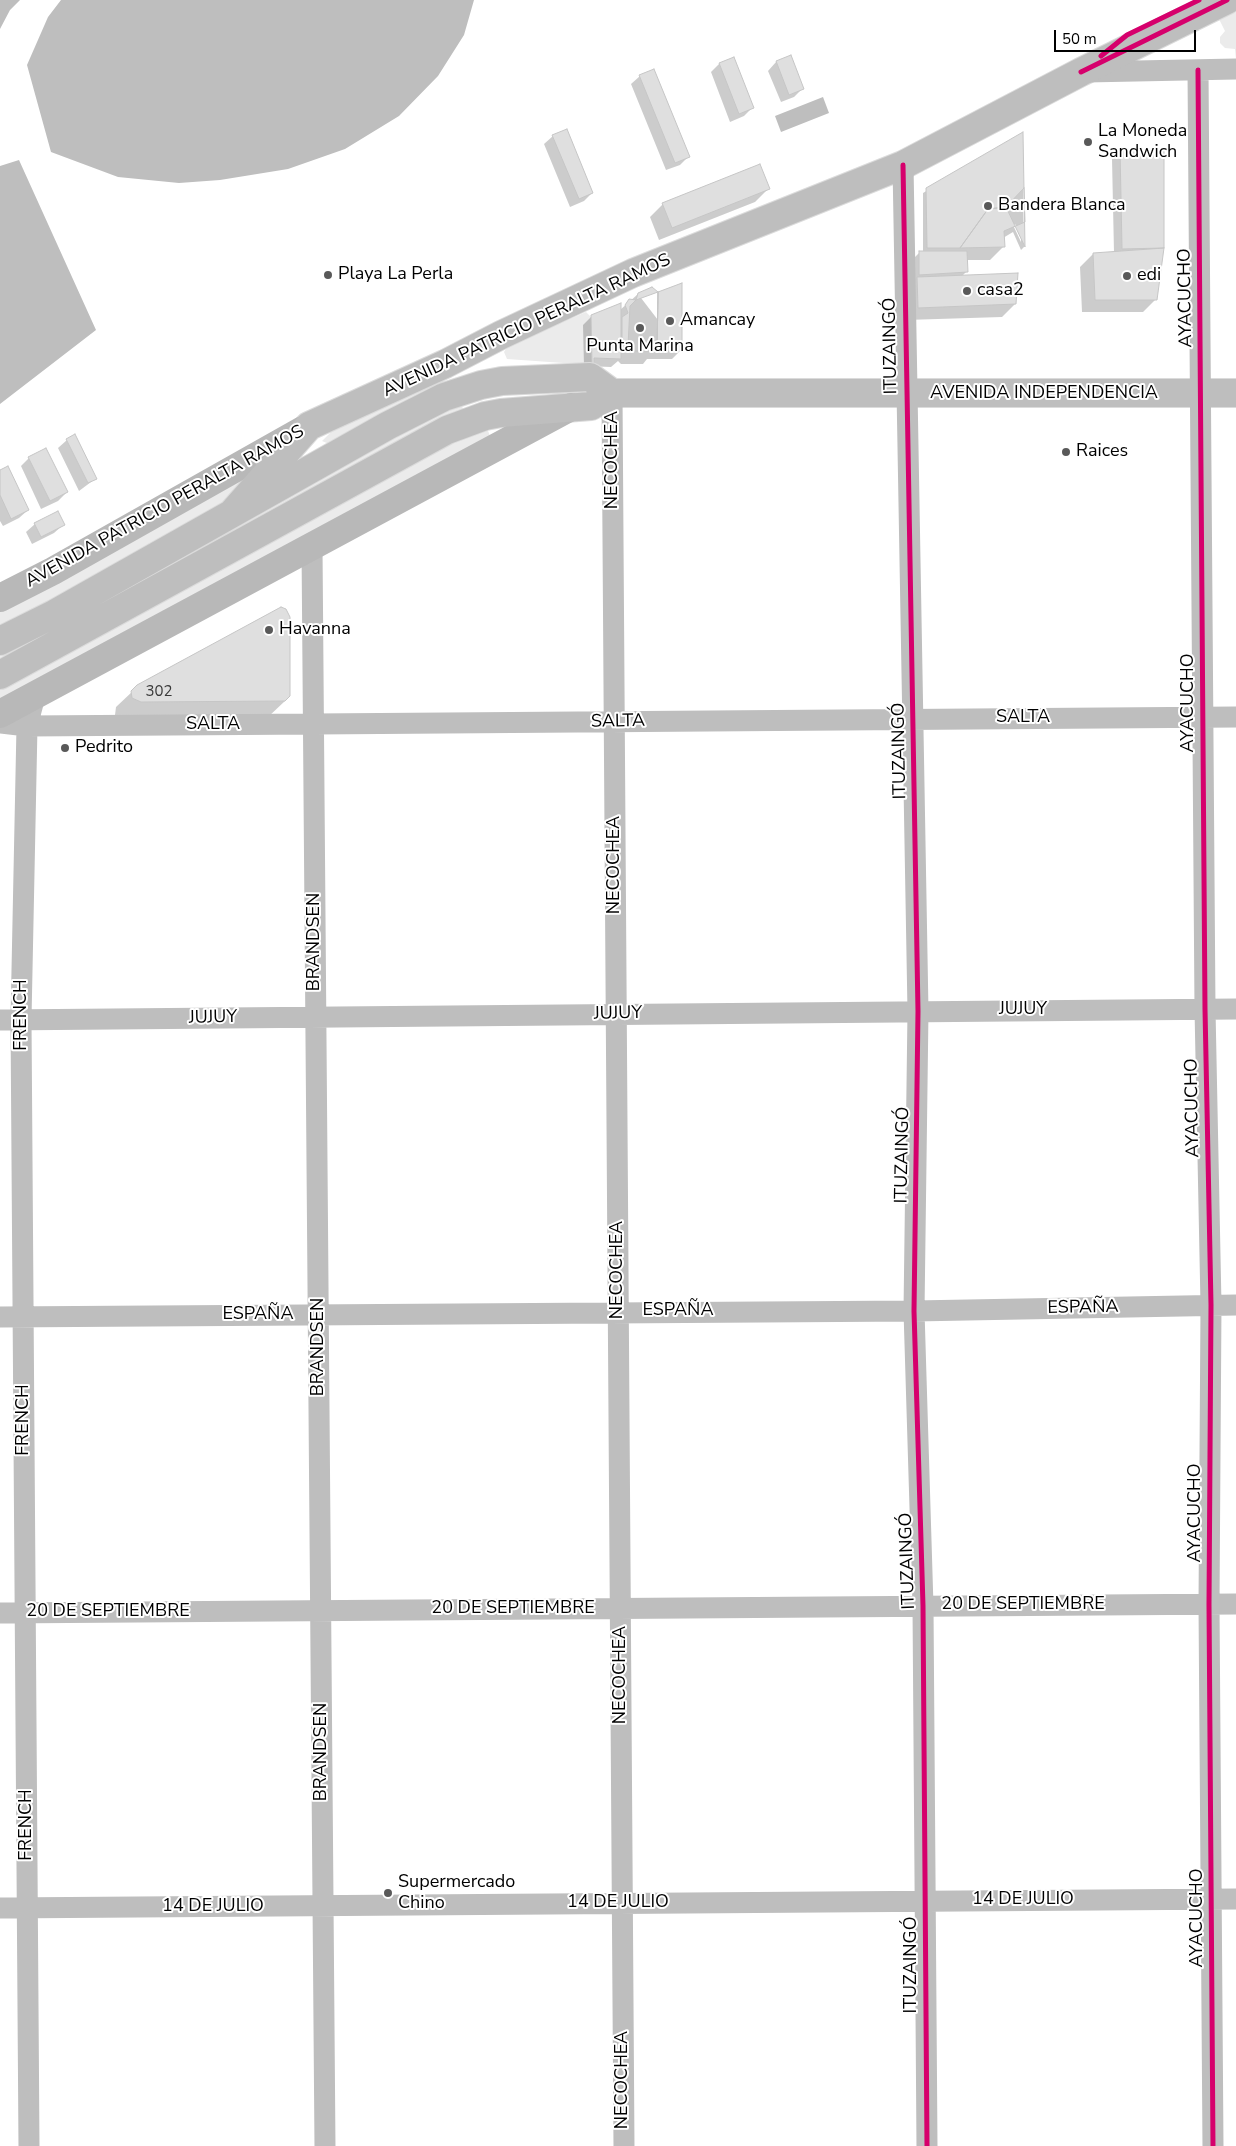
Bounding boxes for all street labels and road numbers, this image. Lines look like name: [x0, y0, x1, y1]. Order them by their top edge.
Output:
street label: AYACUCHO: [1174, 248, 1198, 348]
street label: AVENIDA PATRICIO PERALTA RAMOS: [380, 250, 674, 402]
street label: ITUZAINGÓ: [879, 297, 903, 395]
street label: AVENIDA INDEPENDENCIA: [930, 383, 1158, 405]
street label: NECOCHEA: [602, 411, 624, 509]
street label: AVENIDA PATRICIO PERALTA RAMOS: [22, 421, 308, 593]
street label: AYACUCHO: [1178, 653, 1200, 753]
street label: ITUZAINGÓ: [888, 702, 912, 800]
street label: SALTA: [996, 707, 1050, 729]
street label: SALTA: [591, 711, 645, 733]
street label: SALTA: [186, 714, 240, 736]
street label: NECOCHEA: [604, 816, 626, 914]
street label: BRANDSEN: [304, 893, 326, 991]
street label: FRENCH: [11, 979, 33, 1051]
street label: JUJUY: [999, 999, 1047, 1021]
street label: JUJUY: [594, 1003, 642, 1025]
street label: JUJUY: [189, 1007, 237, 1029]
street label: AYACUCHO: [1181, 1058, 1205, 1158]
street label: ITUZAINGÓ: [891, 1106, 915, 1204]
street label: NECOCHEA: [607, 1221, 629, 1319]
street label: ESPAÑA: [1047, 1297, 1119, 1319]
street label: BRANDSEN: [308, 1298, 330, 1396]
street label: ESPAÑA: [642, 1300, 714, 1322]
street label: ESPAÑA: [222, 1304, 294, 1326]
street label: FRENCH: [13, 1384, 35, 1456]
street label: AYACUCHO: [1185, 1463, 1207, 1563]
street label: ITUZAINGÓ: [896, 1512, 920, 1610]
street label: 20 DE SEPTIEMBRE: [941, 1594, 1105, 1616]
street label: 20 DE SEPTIEMBRE: [431, 1598, 595, 1620]
street label: 20 DE SEPTIEMBRE: [26, 1601, 190, 1623]
street label: NECOCHEA: [610, 1626, 632, 1724]
street label: BRANDSEN: [311, 1703, 333, 1801]
street label: FRENCH: [16, 1789, 38, 1861]
street label: AYACUCHO: [1187, 1868, 1209, 1968]
street label: 14 DE JULIO: [972, 1889, 1074, 1911]
street label: 14 DE JULIO: [567, 1892, 669, 1914]
street label: 14 DE JULIO: [162, 1896, 264, 1918]
street label: ITUZAINGÓ: [901, 1917, 923, 2013]
street label: NECOCHEA: [612, 2031, 634, 2129]

